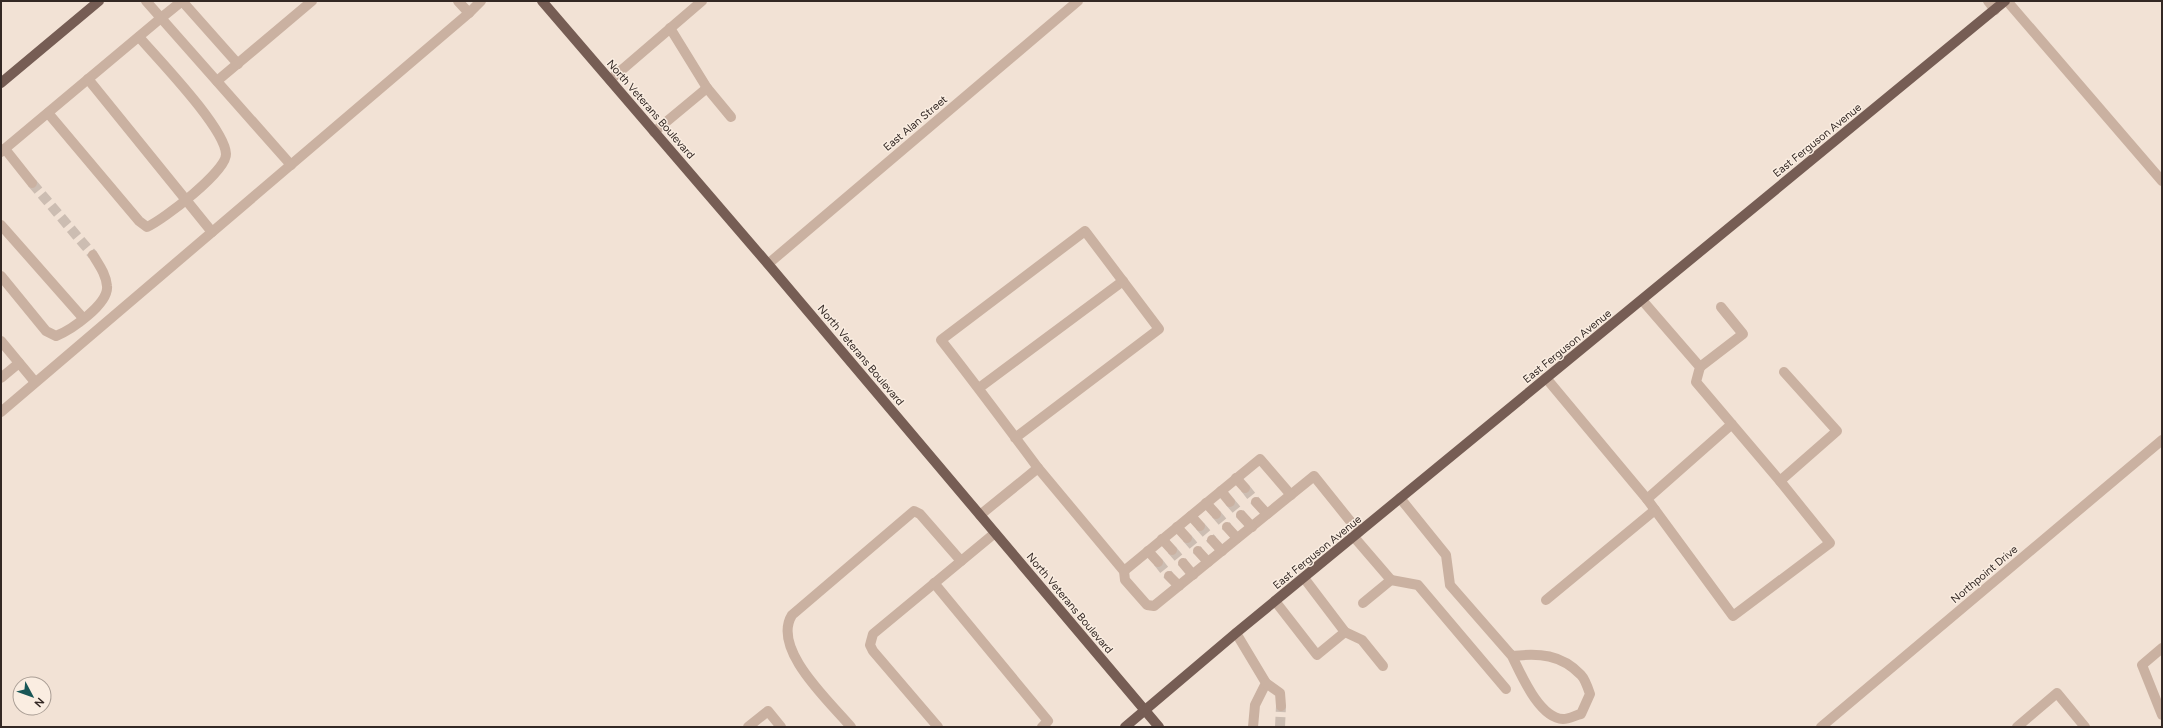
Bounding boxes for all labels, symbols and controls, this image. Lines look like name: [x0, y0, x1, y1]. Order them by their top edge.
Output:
street label: North Veterans Boulevard: [604, 57, 697, 162]
street label: East Alan Street: [881, 93, 950, 154]
street label: East Ferguson Avenue: [1771, 101, 1864, 180]
street label: North Veterans Boulevard: [815, 302, 906, 408]
street label: East Ferguson Avenue: [1521, 307, 1614, 386]
street label: East Ferguson Avenue: [1271, 513, 1364, 592]
street label: Northpoint Drive: [1948, 543, 2020, 606]
street label: North Veterans Boulevard: [1024, 550, 1115, 656]
north arrow: [12, 676, 52, 716]
text: N: [31, 695, 47, 710]

